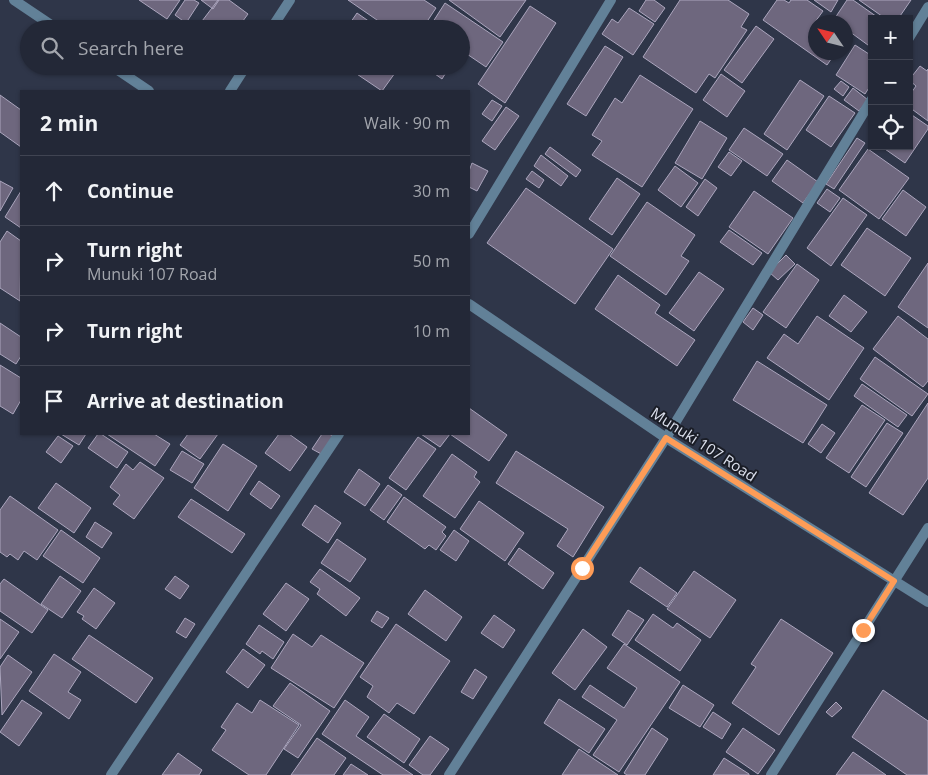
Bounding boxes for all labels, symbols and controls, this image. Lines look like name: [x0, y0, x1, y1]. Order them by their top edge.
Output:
north arrow: [808, 15, 853, 60]
map controls: [868, 15, 913, 150]
button: +: [868, 15, 913, 60]
search box: [20, 20, 470, 75]
icon: search: [38, 34, 66, 62]
text: Search here: [78, 35, 184, 61]
button: −: [868, 60, 913, 105]
button: locate: [868, 105, 913, 150]
text: 2 min: [40, 109, 98, 137]
text: Walk · 90 m: [364, 112, 450, 134]
icon: ahead: [40, 177, 68, 205]
text: Continue: [87, 178, 174, 204]
text: 30 m: [413, 180, 450, 202]
text: Turn right: [87, 237, 182, 263]
icon: right: [40, 247, 68, 275]
text: 50 m: [413, 250, 450, 272]
text: Munuki 107 Road: [87, 263, 217, 285]
icon: right: [40, 317, 68, 345]
text: Turn right: [87, 318, 182, 344]
text: 10 m: [413, 320, 450, 342]
icon: arrive: [40, 387, 68, 415]
text: Arrive at destination: [87, 388, 284, 414]
street label: Munuki 107 Road: [647, 402, 761, 486]
route start: [571, 557, 594, 580]
route end: [852, 619, 875, 642]

